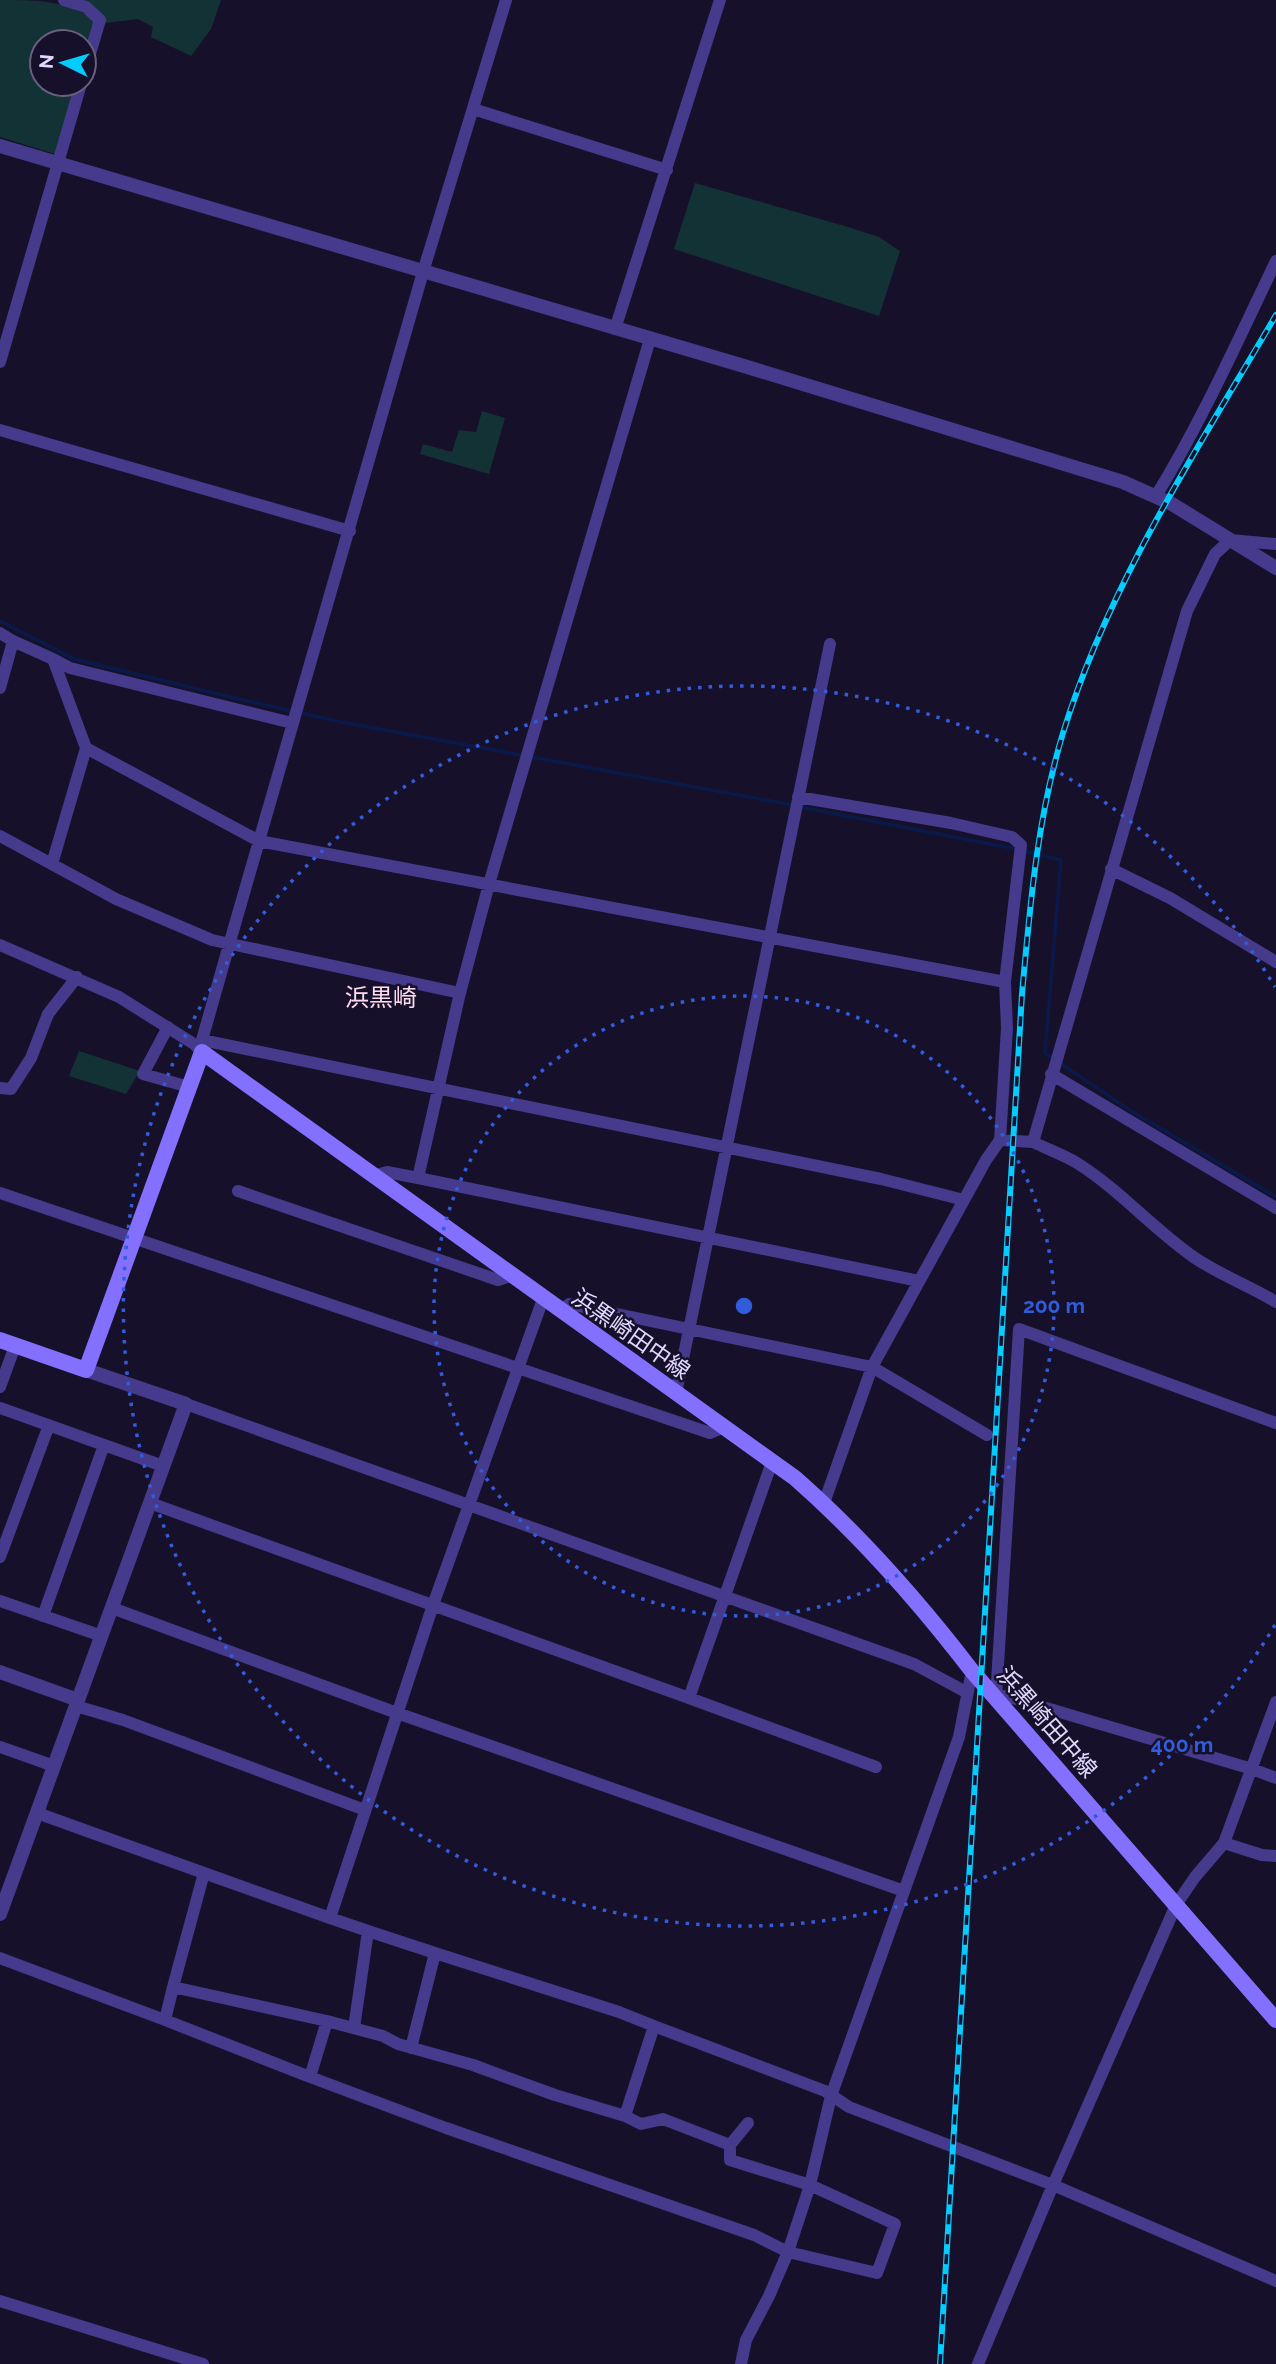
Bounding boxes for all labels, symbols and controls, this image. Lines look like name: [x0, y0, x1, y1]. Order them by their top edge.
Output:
north arrow: [28, 28, 98, 98]
text: N: [34, 53, 58, 70]
district label: 浜黒崎: [345, 983, 417, 1012]
street label: 浜黒崎田中線: [567, 1283, 696, 1384]
text: 200 m: [1023, 1293, 1085, 1318]
centre of rings: [732, 1294, 756, 1318]
street label: 浜黒崎田中線: [992, 1661, 1103, 1783]
text: 400 m: [1151, 1732, 1213, 1757]

